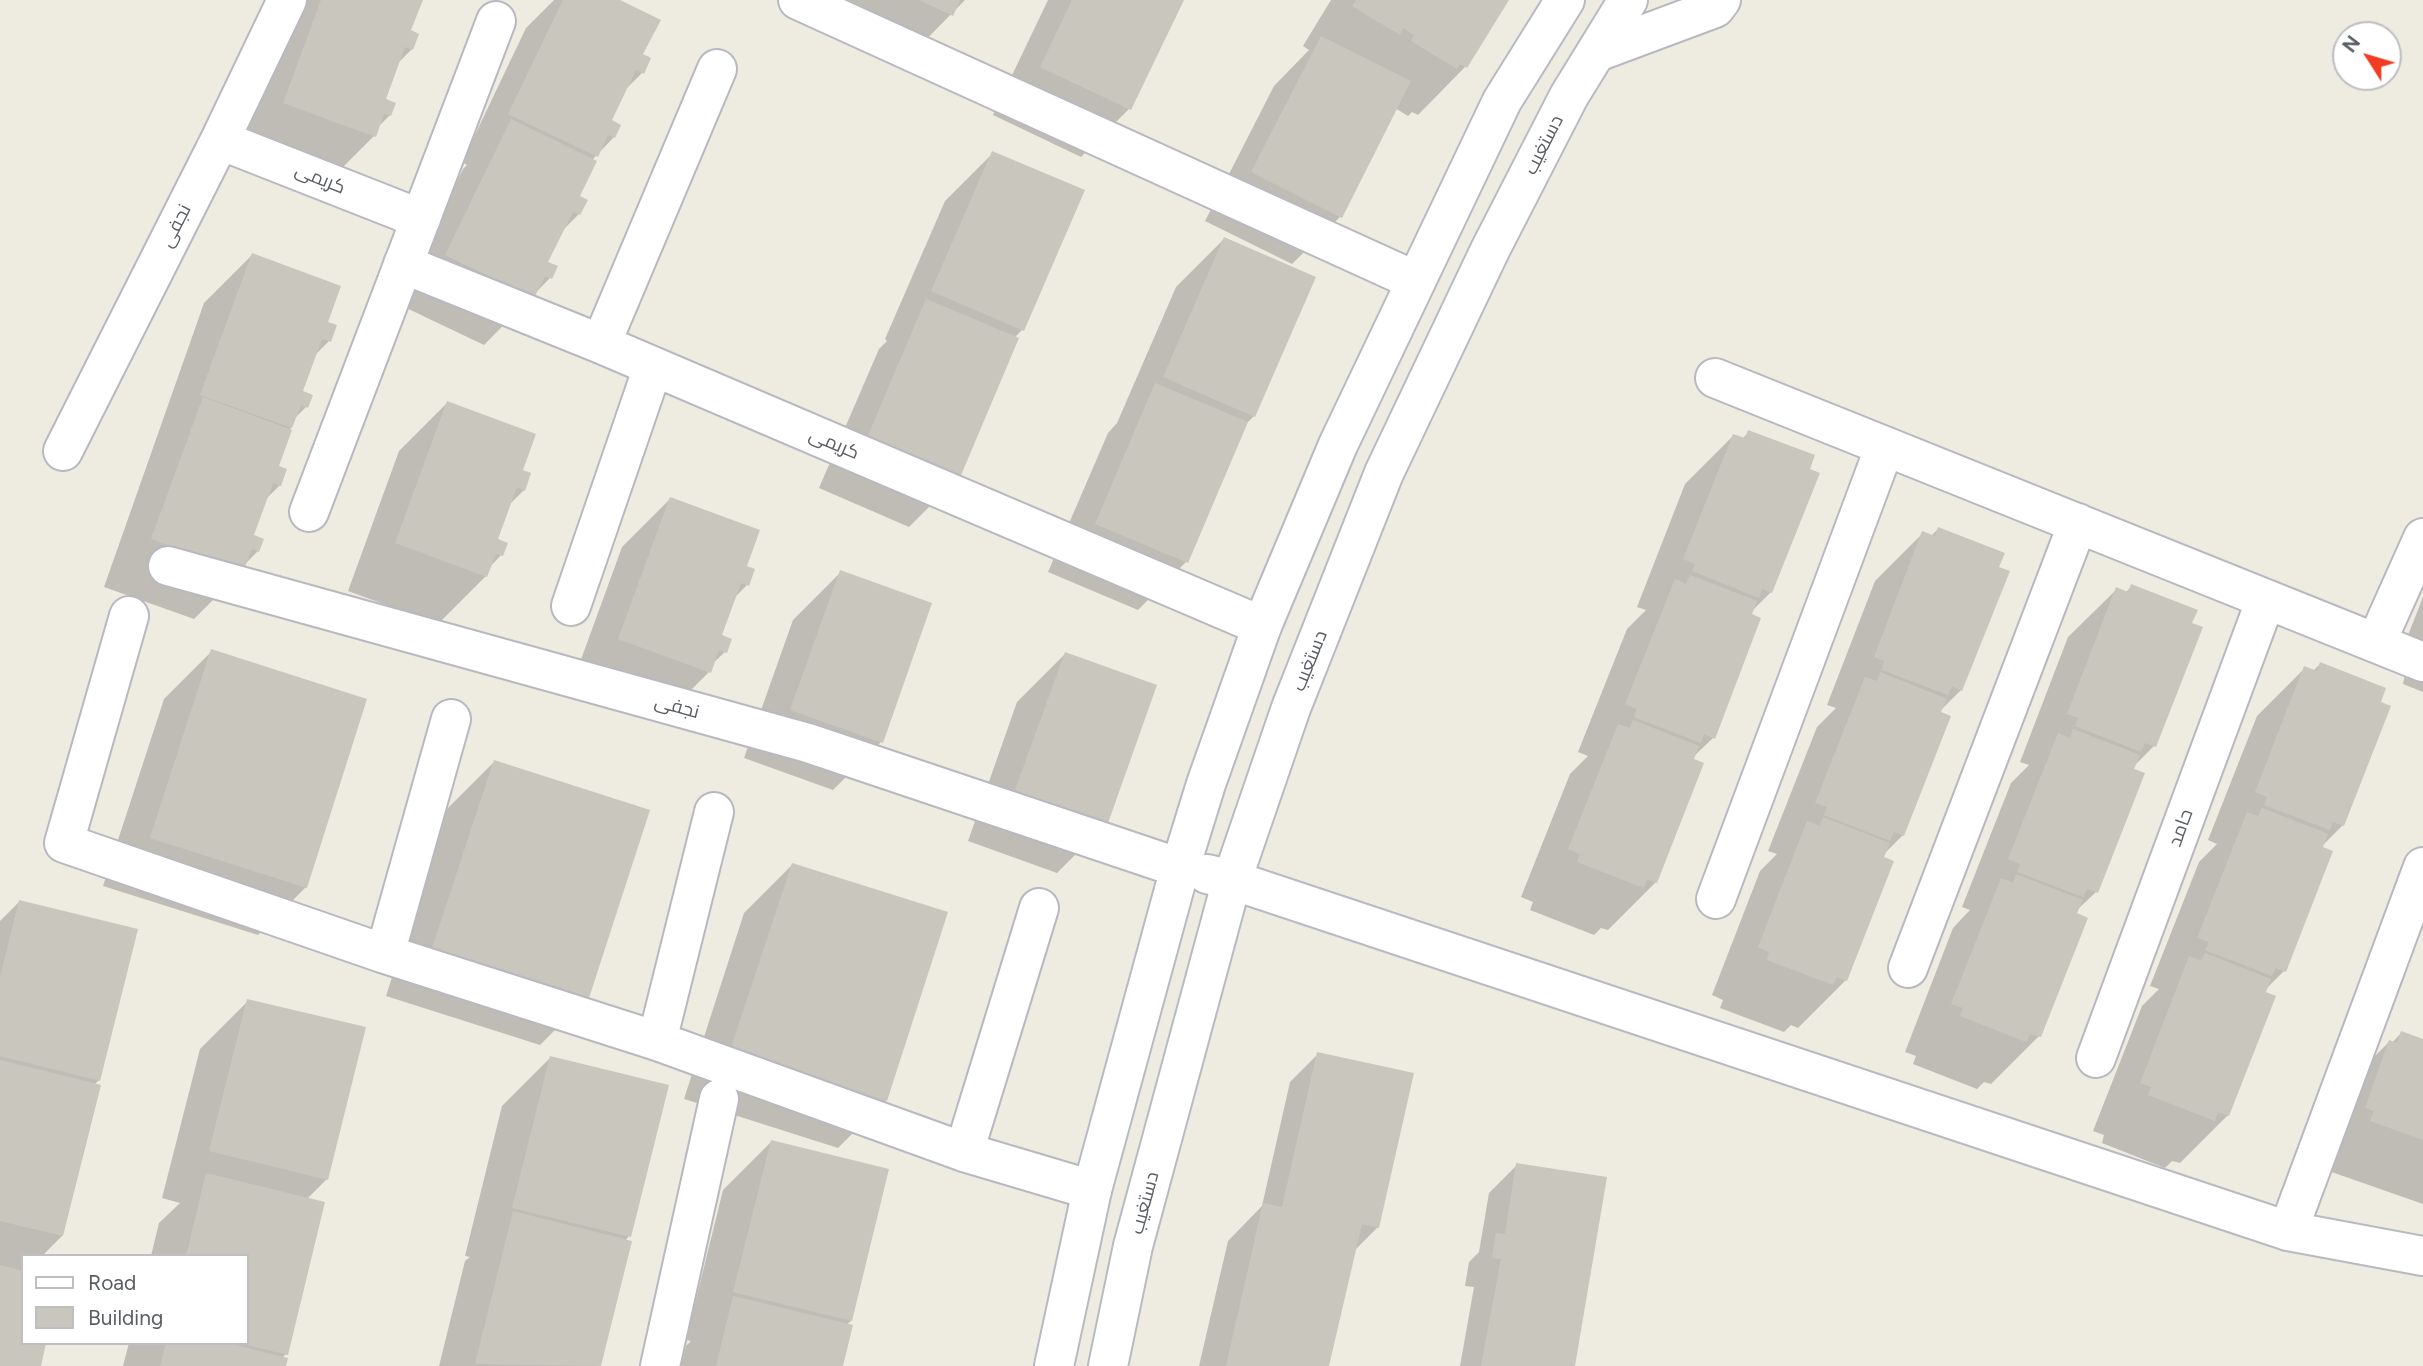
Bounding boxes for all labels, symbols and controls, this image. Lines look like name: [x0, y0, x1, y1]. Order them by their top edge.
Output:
north arrow: [2332, 21, 2402, 91]
text: N: [2338, 31, 2365, 57]
street label: دستغیب: [1519, 111, 1569, 179]
street label: کریمی: [291, 159, 349, 199]
street label: نجفی: [156, 201, 196, 251]
street label: کریمی: [805, 423, 863, 465]
street label: دستغیب: [1288, 627, 1332, 695]
street label: نجفی: [652, 690, 702, 724]
street label: حامد: [2164, 806, 2198, 850]
street label: دستغیب: [1126, 1169, 1164, 1237]
legend: [21, 1254, 248, 1345]
text: Road: [88, 1270, 136, 1295]
text: Building: [88, 1305, 163, 1330]

